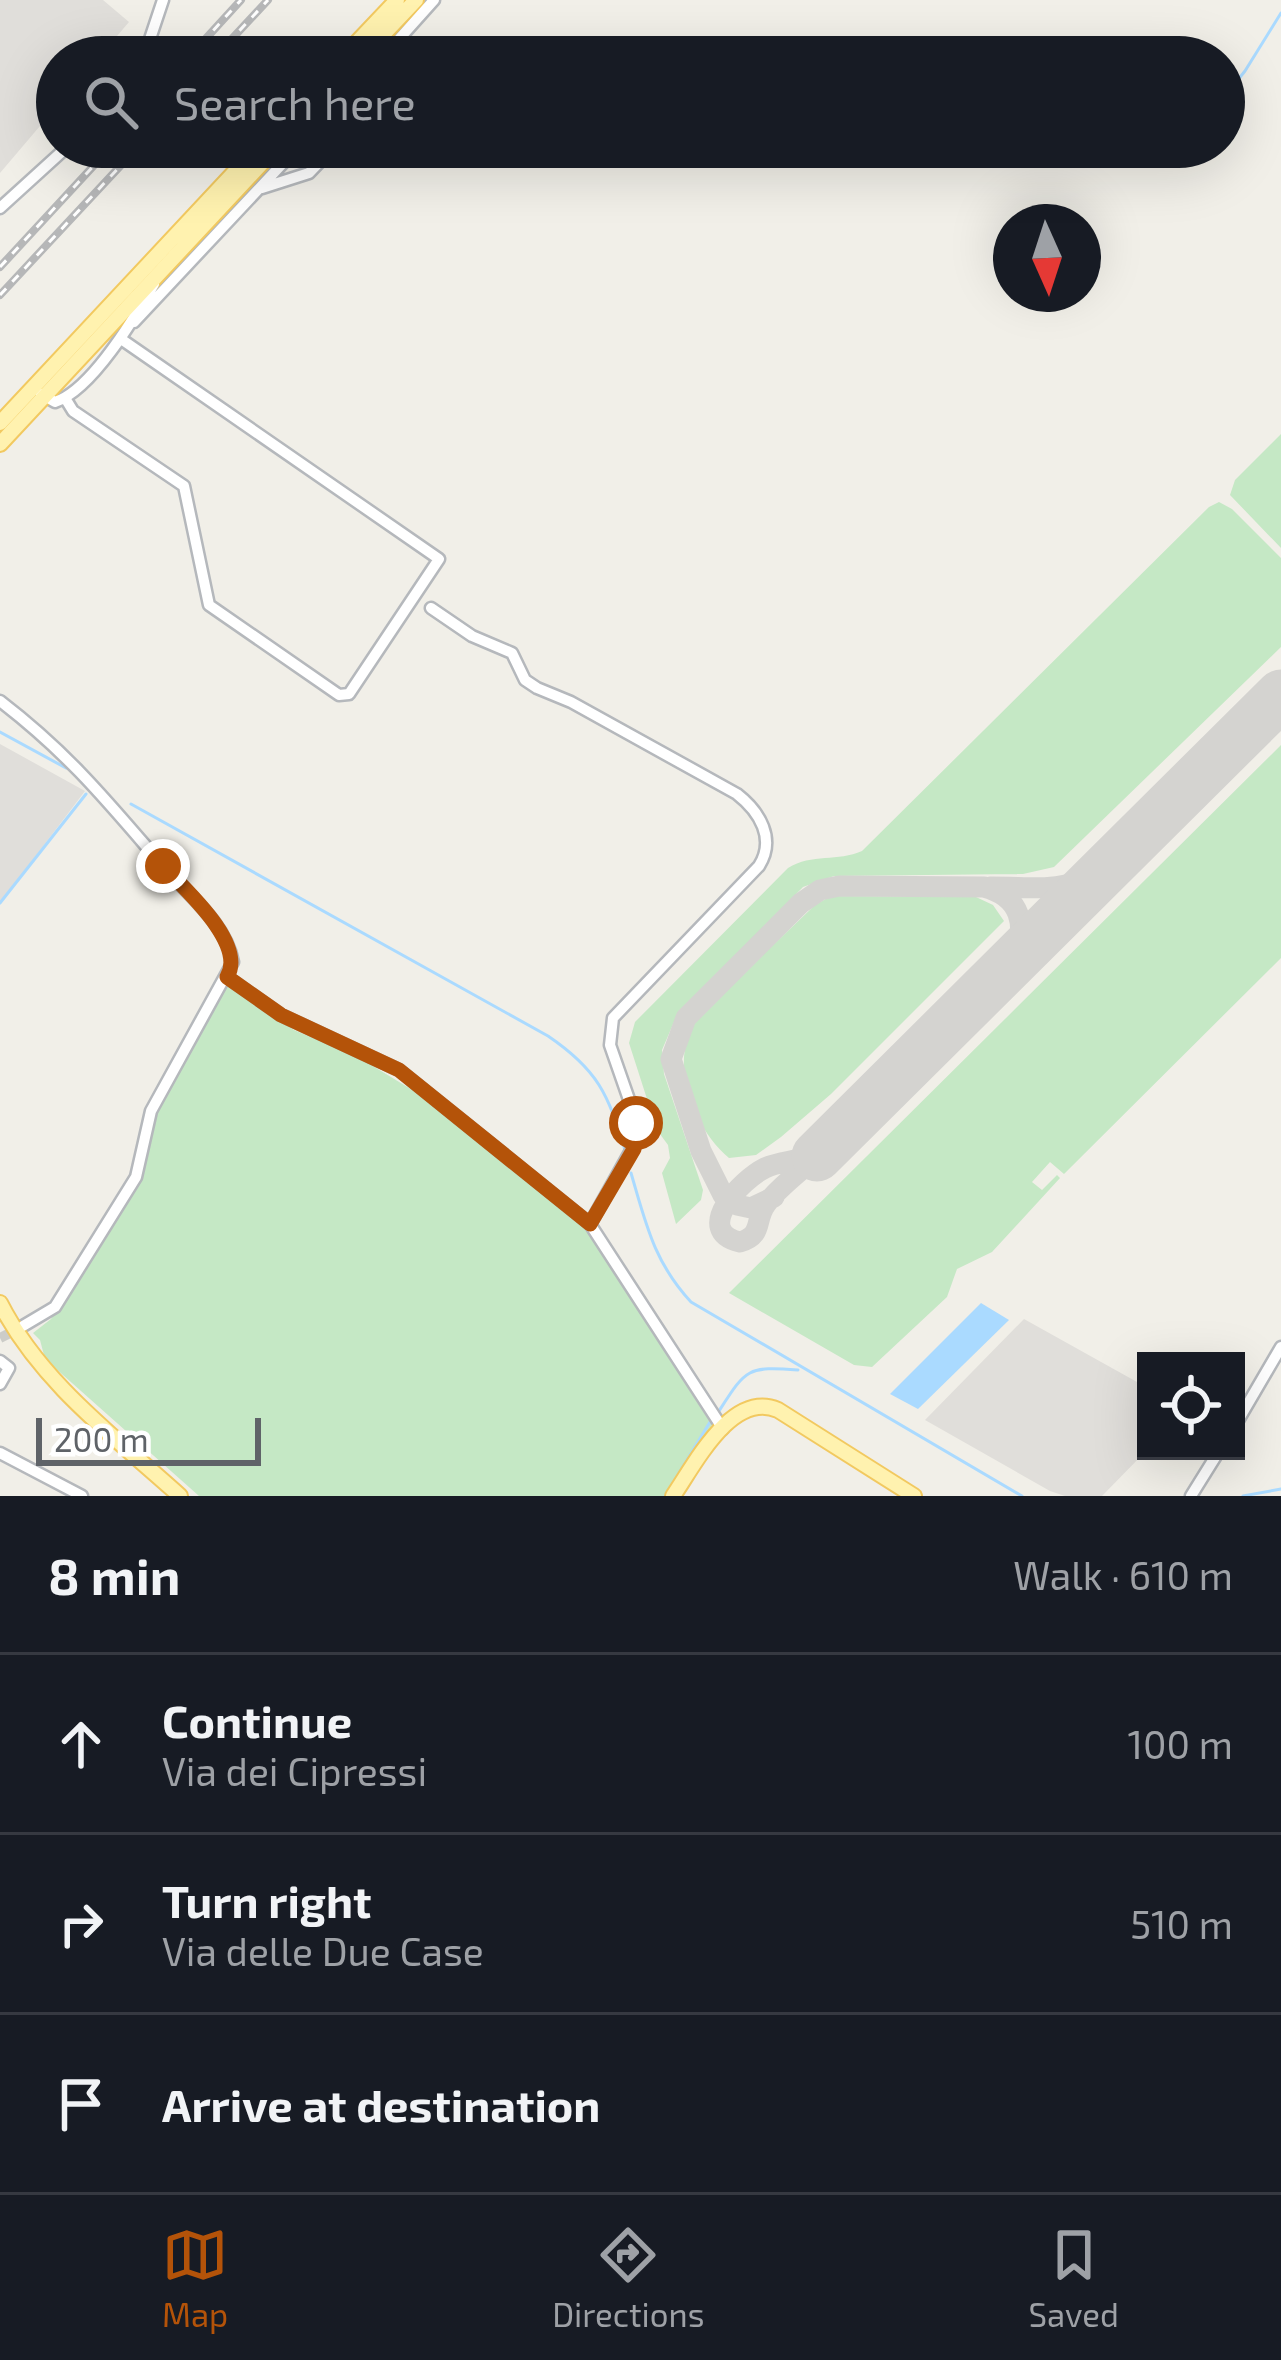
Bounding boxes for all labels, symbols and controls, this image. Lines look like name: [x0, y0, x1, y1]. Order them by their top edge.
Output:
search box: [36, 36, 1245, 168]
icon: search: [78, 69, 144, 135]
text: Search here: [174, 75, 416, 129]
north arrow: [993, 204, 1101, 312]
route end: [136, 839, 190, 893]
route start: [609, 1096, 663, 1150]
map controls: [1137, 1352, 1245, 1460]
button: locate: [1137, 1352, 1245, 1460]
scale bar: [36, 1412, 261, 1465]
text: 200 m: [54, 1419, 149, 1459]
text: 8 min: [48, 1544, 180, 1605]
text: Walk · 610 m: [1013, 1551, 1233, 1598]
text: Continue: [162, 1693, 352, 1747]
icon: ahead: [48, 1711, 114, 1777]
text: 100 m: [1128, 1720, 1233, 1767]
text: Via dei Cipressi: [162, 1747, 427, 1794]
text: Turn right: [162, 1873, 371, 1927]
icon: right: [48, 1891, 114, 1957]
text: 510 m: [1130, 1900, 1233, 1947]
text: Via delle Due Case: [162, 1927, 484, 1974]
icon: arrive: [48, 2071, 114, 2137]
text: Arrive at destination: [162, 2077, 600, 2131]
tab: Map: [162, 2222, 228, 2334]
tab: Directions: [552, 2222, 704, 2334]
tab: Saved: [1028, 2222, 1119, 2334]

